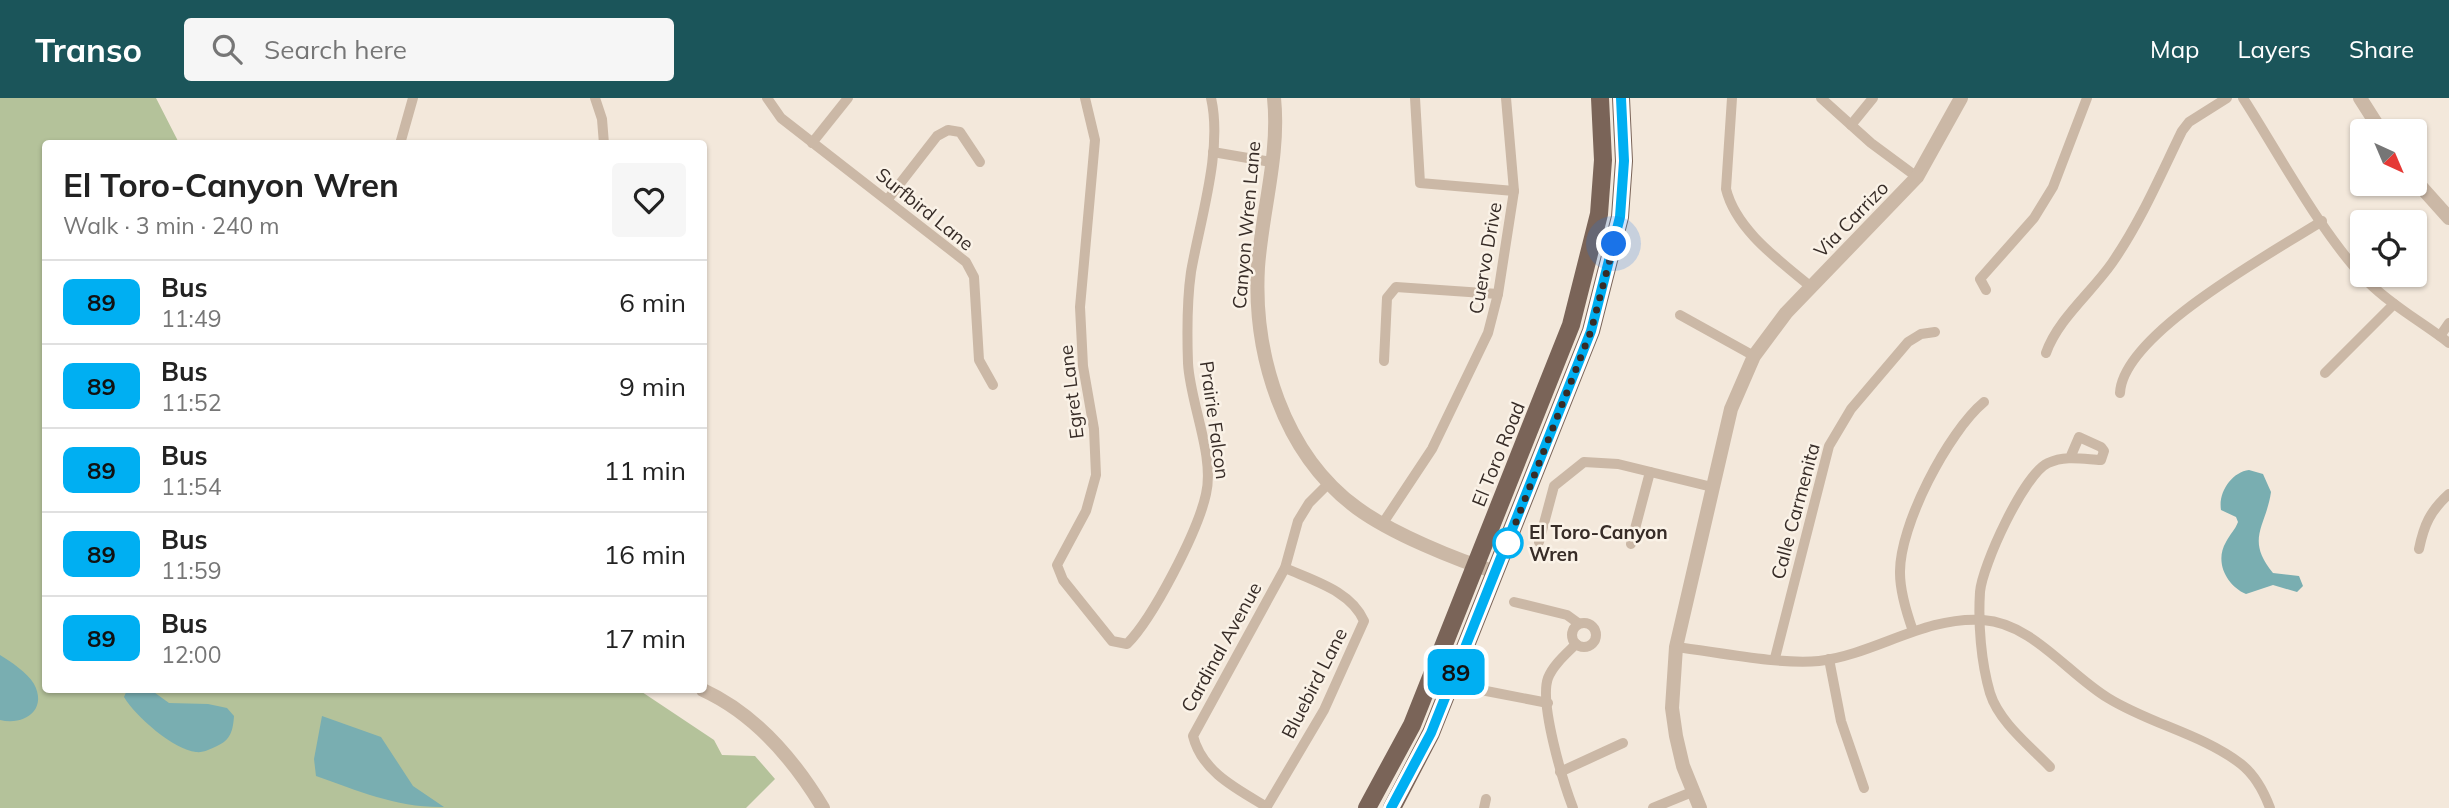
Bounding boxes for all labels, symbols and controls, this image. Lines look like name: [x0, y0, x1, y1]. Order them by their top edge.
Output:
search box: [184, 18, 674, 81]
text: Transo: [35, 29, 142, 70]
icon: search: [208, 30, 246, 68]
text: Search here: [264, 33, 407, 66]
text: Map: [2150, 34, 2199, 64]
text: Layers: [2237, 34, 2311, 64]
text: Share: [2349, 34, 2414, 64]
north arrow: [2350, 119, 2427, 196]
map controls: [2350, 119, 2427, 287]
street label: Canyon Wren Lane: [1227, 140, 1265, 310]
street label: Surfbird Lane: [871, 162, 979, 256]
button: heart: [612, 163, 686, 237]
text: El Toro-Canyon Wren: [63, 164, 399, 205]
street label: Via Carrizo: [1809, 176, 1893, 262]
street label: Cuervo Drive: [1463, 200, 1507, 316]
button: locate: [2350, 210, 2427, 287]
text: Walk · 3 min · 240 m: [63, 211, 280, 240]
your location: [1596, 226, 1631, 261]
text: Bus: [161, 271, 207, 304]
text: 6 min: [619, 286, 686, 319]
text: 89: [87, 287, 116, 317]
text: 11:49: [161, 304, 221, 333]
street label: Egret Lane: [1053, 344, 1089, 440]
text: Bus: [161, 355, 207, 388]
street label: Prairie Falcon: [1195, 359, 1235, 481]
text: 9 min: [619, 370, 686, 403]
text: 89: [87, 371, 116, 401]
text: 11:52: [161, 388, 221, 417]
street label: El Toro Road: [1466, 398, 1530, 510]
text: Bus: [161, 439, 207, 472]
street label: Calle Carmenita: [1765, 440, 1825, 582]
text: 11 min: [604, 454, 686, 487]
text: 89: [87, 455, 116, 485]
text: 11:54: [161, 472, 221, 501]
place label: El Toro-Canyon Wren: [1529, 520, 1668, 566]
text: Bus: [161, 523, 207, 556]
marker: El Toro-Canyon Wren: [1493, 528, 1523, 558]
text: 16 min: [604, 538, 686, 571]
text: 89: [87, 539, 116, 569]
text: 11:59: [161, 556, 221, 585]
street label: Cardinal Avenue: [1175, 578, 1267, 716]
text: Bus: [161, 607, 207, 640]
text: 17 min: [604, 622, 686, 655]
text: 89: [87, 623, 116, 653]
street label: Bluebird Lane: [1276, 624, 1352, 742]
text: 12:00: [161, 640, 221, 669]
line badge: 89: [1424, 649, 1488, 695]
text: 89: [1442, 657, 1470, 687]

